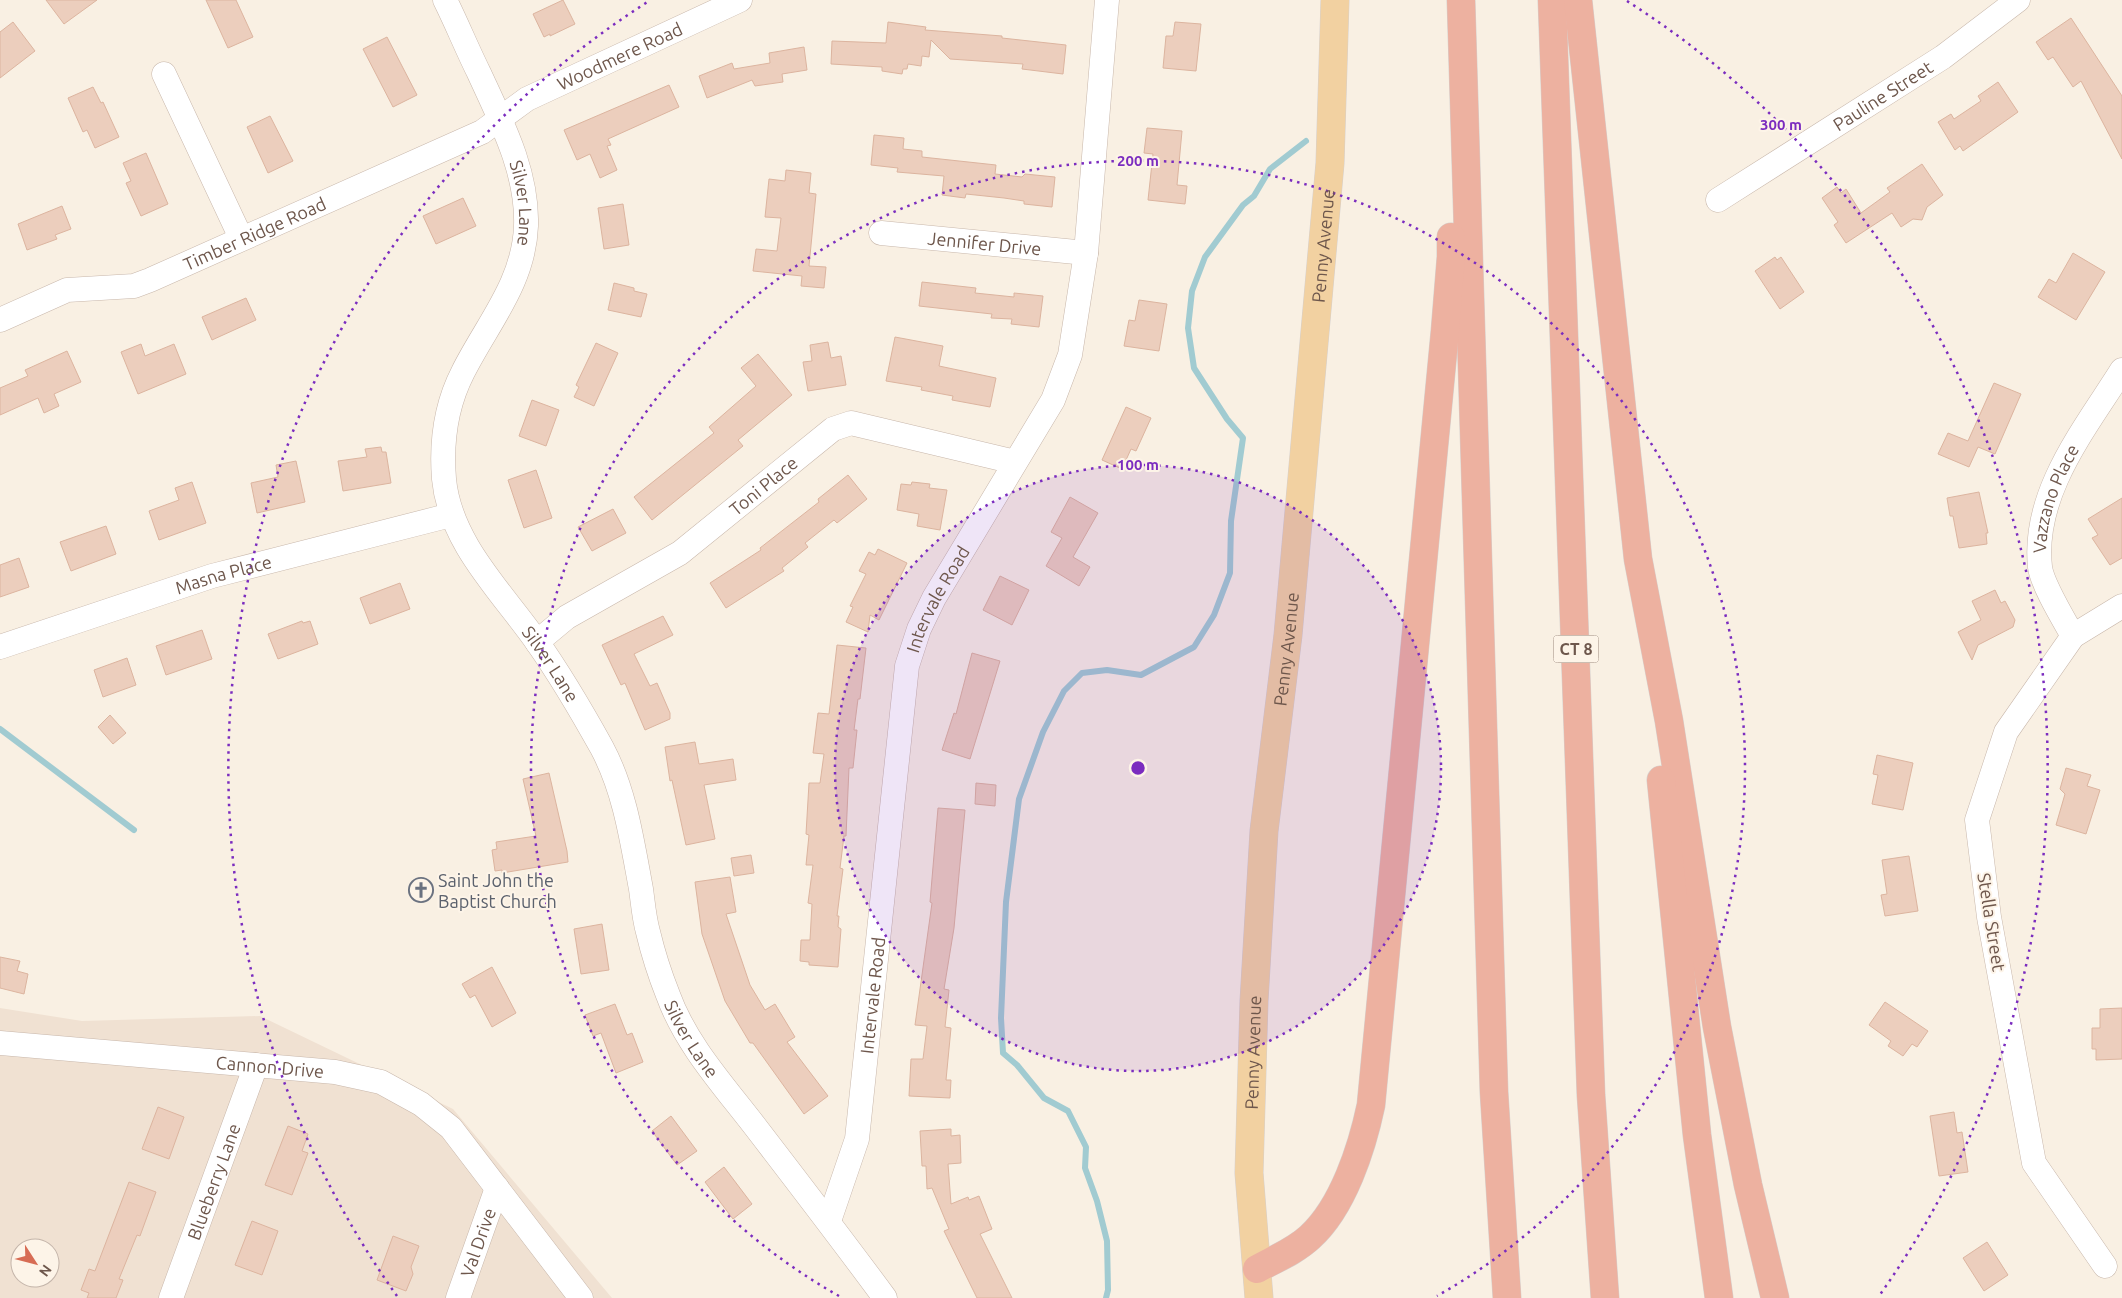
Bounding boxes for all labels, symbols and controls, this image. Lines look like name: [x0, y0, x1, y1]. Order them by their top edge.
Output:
street label: Woodmere Road: [554, 18, 685, 94]
street label: Pauline Street: [1829, 56, 1936, 134]
text: 300 m: [1760, 116, 1802, 133]
text: 200 m: [1117, 152, 1159, 169]
street label: Silver Lane: [506, 158, 536, 248]
street label: Penny Avenue: [1308, 188, 1338, 304]
street label: Timber Ridge Road: [180, 193, 329, 274]
street label: Jennifer Drive: [927, 228, 1042, 259]
street label: Vazzano Place: [2029, 441, 2082, 553]
street label: Toni Place: [725, 452, 801, 519]
text: 100 m: [1117, 456, 1159, 473]
street label: Intervale Road: [902, 542, 973, 655]
street label: Masna Place: [172, 551, 274, 598]
street label: Penny Avenue: [1269, 591, 1302, 707]
street label: Silver Lane: [519, 622, 583, 705]
road number: CT 8: [1554, 636, 1598, 662]
centre of rings: [1129, 759, 1147, 777]
place label: Saint John the Baptist Church: [438, 870, 557, 911]
street label: Stella Street: [1974, 871, 2010, 973]
church icon: Saint John the Baptist Church: [408, 877, 434, 903]
street label: Intervale Road: [856, 936, 888, 1055]
street label: Penny Avenue: [1241, 995, 1264, 1110]
street label: Silver Lane: [661, 997, 723, 1081]
street label: Cannon Drive: [215, 1052, 325, 1081]
street label: Blueberry Lane: [183, 1121, 244, 1242]
street label: Val Drive: [456, 1205, 499, 1280]
north arrow: [10, 1238, 60, 1288]
text: N: [36, 1262, 55, 1280]

